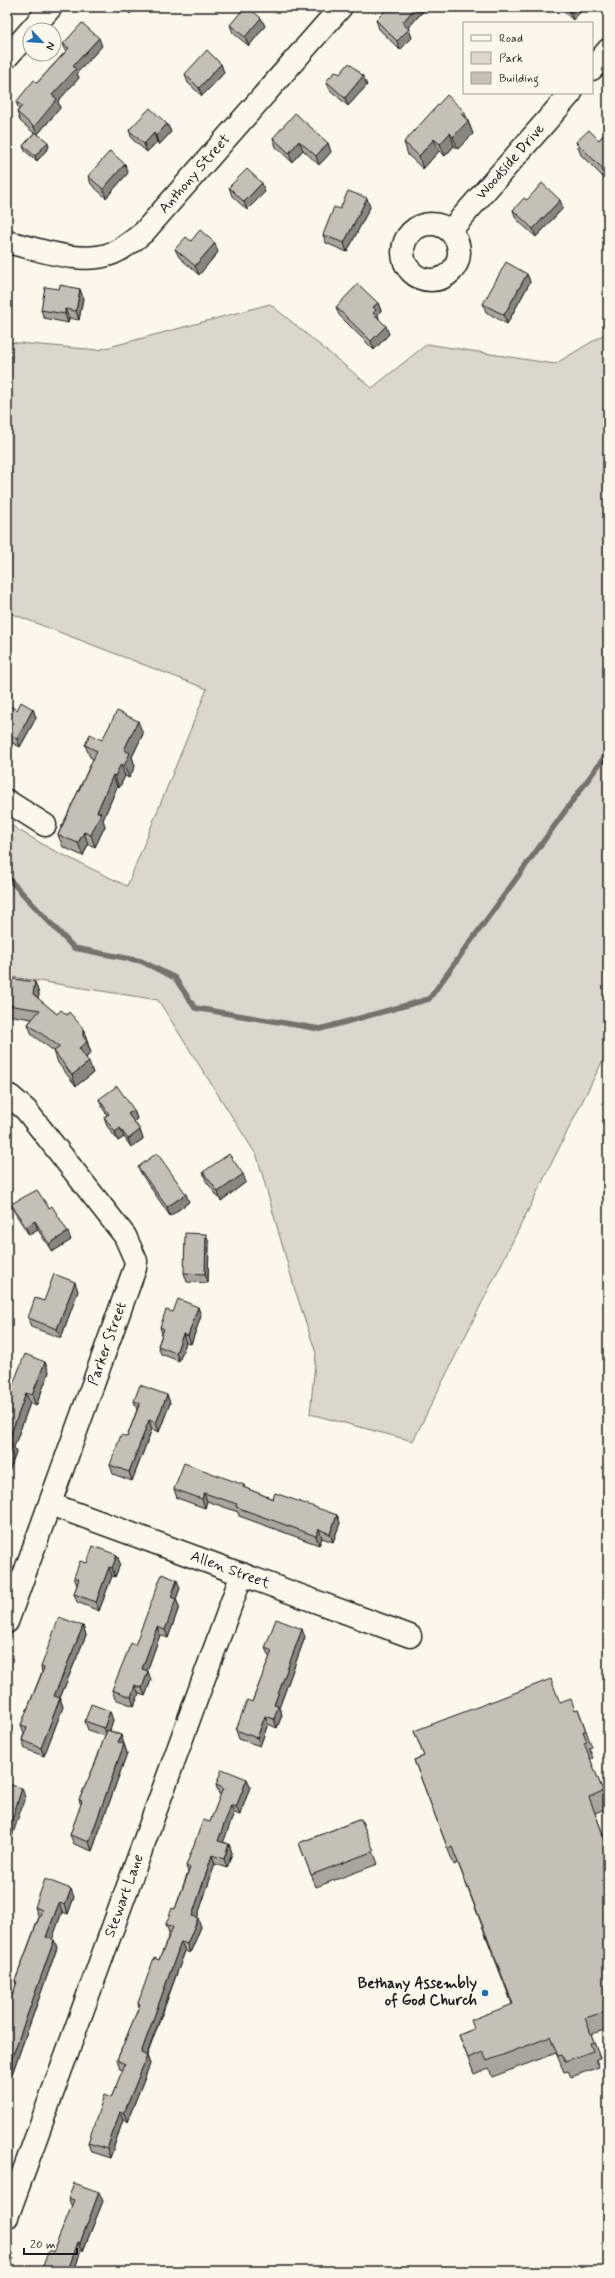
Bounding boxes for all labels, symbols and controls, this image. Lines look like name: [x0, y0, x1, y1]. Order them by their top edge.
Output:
north arrow: [22, 22, 62, 62]
legend: [463, 22, 593, 94]
text: Road: [499, 31, 523, 47]
text: N: [42, 40, 58, 52]
text: Park: [499, 51, 523, 67]
text: Building: [499, 71, 539, 88]
street label: Woodside Drive: [472, 120, 549, 204]
street label: Anthony Street: [155, 130, 235, 218]
street label: Parker Street: [83, 1299, 132, 1388]
street label: Allen Street: [188, 1546, 273, 1594]
street label: Stewart Lane: [100, 1851, 149, 1940]
place label: Bethany Assembly of God Church: [358, 1974, 477, 2011]
marker: Bethany Assembly of God Church: [480, 1988, 490, 1998]
scale bar: [24, 2230, 77, 2256]
text: 20 m: [30, 2237, 56, 2253]

